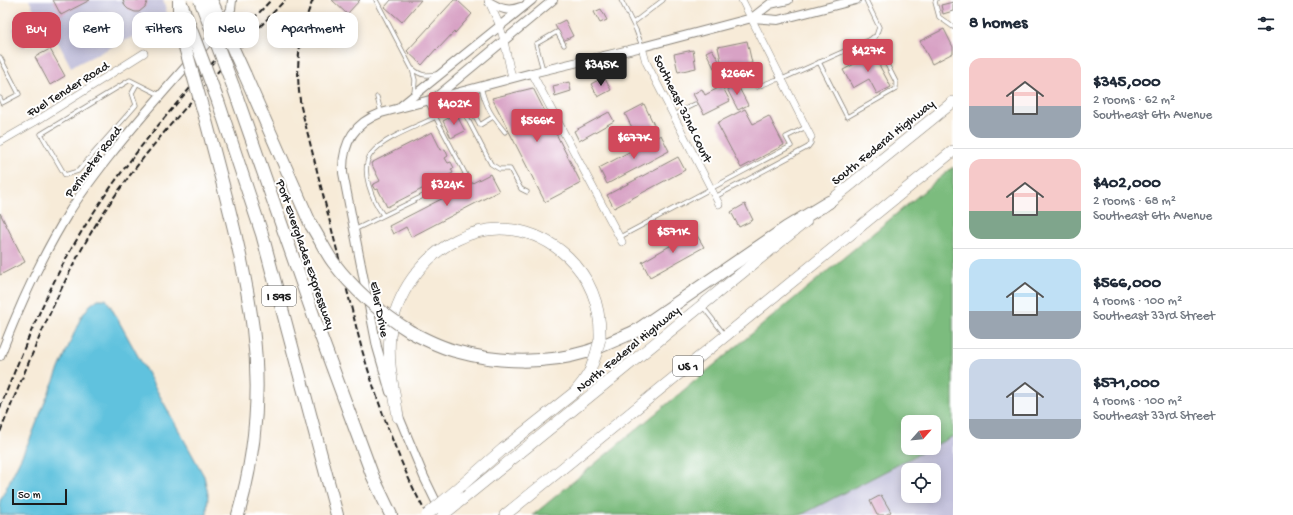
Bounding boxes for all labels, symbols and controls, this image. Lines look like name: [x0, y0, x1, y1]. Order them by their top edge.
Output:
chip: Buy: [12, 12, 61, 48]
chip: Rent: [69, 12, 124, 48]
chip: Filters: [132, 12, 196, 48]
chip: New: [204, 12, 259, 48]
chip: Apartment: [267, 12, 358, 48]
icon: filters: [1255, 13, 1277, 35]
text: 8 homes: [969, 14, 1027, 34]
pin: $427K: [840, 39, 896, 73]
text: $427K: [852, 44, 884, 59]
pin: $345K: [573, 53, 629, 87]
street label: Southeast 32nd Court: [649, 53, 715, 167]
street label: Fuel Tender Road: [24, 58, 113, 122]
text: $345K: [585, 58, 617, 73]
pin: $266K: [709, 62, 765, 96]
text: $266K: [721, 67, 753, 82]
text: $345,000: [1093, 73, 1161, 93]
icon: home: [1001, 74, 1049, 122]
pin: $402K: [426, 92, 482, 126]
text: 2 rooms · 62 m²: [1093, 93, 1175, 108]
street label: South Federal Highway: [829, 96, 938, 189]
text: $402K: [438, 97, 470, 112]
text: Southeast 6th Avenue: [1093, 108, 1212, 123]
pin: $566K: [509, 109, 565, 143]
text: $566K: [520, 114, 554, 129]
street label: Perimeter Road: [62, 123, 126, 202]
pin: $677K: [606, 126, 662, 160]
text: $677K: [617, 131, 651, 146]
pin: $324K: [419, 173, 475, 207]
text: $402,000: [1093, 174, 1161, 194]
icon: home: [1001, 175, 1049, 223]
street label: Port Everglades Expressway: [272, 177, 338, 332]
text: $324K: [431, 178, 463, 193]
text: 2 rooms · 68 m²: [1093, 194, 1176, 209]
text: Southeast 6th Avenue: [1093, 209, 1212, 224]
pin: $571K: [645, 220, 701, 254]
text: $571K: [657, 225, 689, 240]
text: $566,000: [1093, 274, 1161, 294]
icon: home: [1001, 275, 1049, 323]
street label: Eller Drive: [366, 280, 391, 339]
road number: I 595: [262, 286, 296, 306]
text: 4 rooms · 100 m²: [1093, 294, 1182, 309]
street label: North Federal Highway: [574, 303, 684, 396]
text: Southeast 33rd Street: [1093, 309, 1215, 324]
road number: US 1: [673, 356, 703, 376]
text: $571,000: [1093, 374, 1160, 394]
icon: home: [1001, 375, 1049, 423]
text: 4 rooms · 100 m²: [1093, 394, 1182, 409]
text: Southeast 33rd Street: [1093, 409, 1215, 424]
north arrow: [901, 415, 941, 455]
map controls: [901, 415, 941, 503]
button: locate: [901, 463, 941, 503]
scale bar: [12, 487, 67, 506]
text: 50 m: [18, 490, 40, 502]

